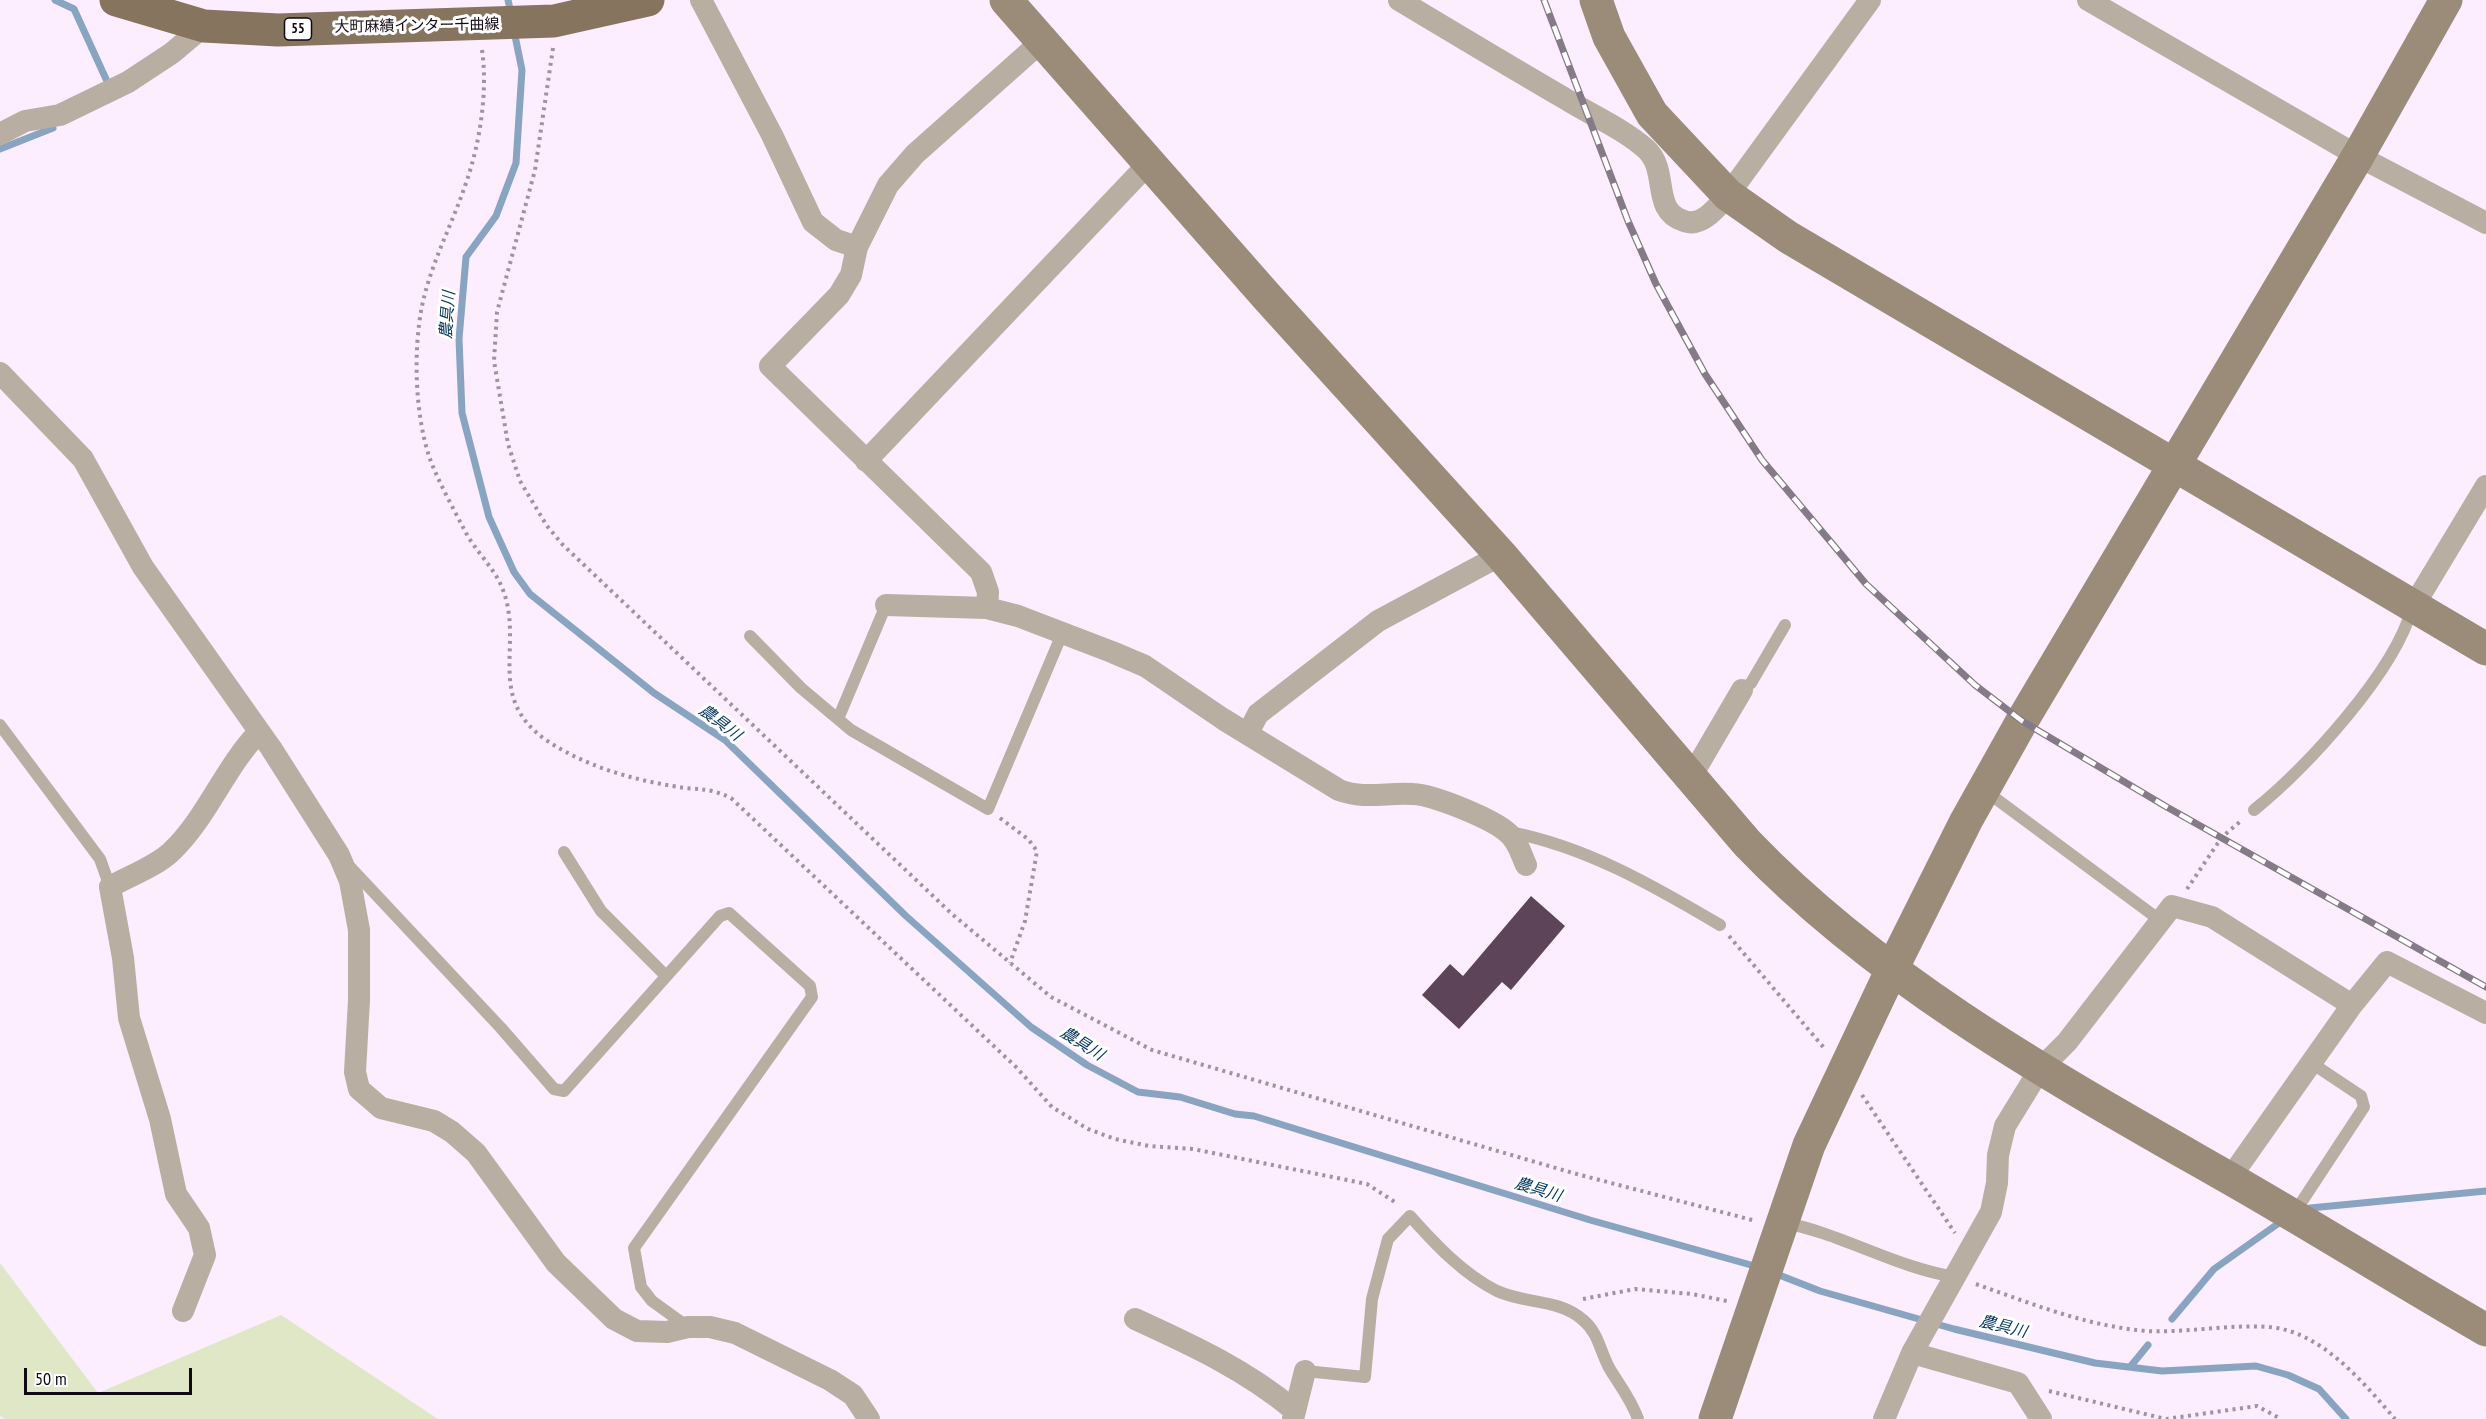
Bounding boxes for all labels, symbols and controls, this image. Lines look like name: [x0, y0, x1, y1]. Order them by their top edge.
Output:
street label: 大町麻績インター千曲線: [334, 16, 500, 36]
road number: 55: [284, 18, 312, 40]
water label: 農具川: [437, 290, 459, 340]
water label: 農具川: [695, 701, 745, 745]
water label: 農具川: [1057, 1023, 1107, 1065]
water label: 農具川: [1512, 1174, 1564, 1206]
water label: 農具川: [1977, 1312, 2029, 1342]
scale bar: [27, 1356, 195, 1394]
text: 50 m: [35, 1367, 67, 1390]

